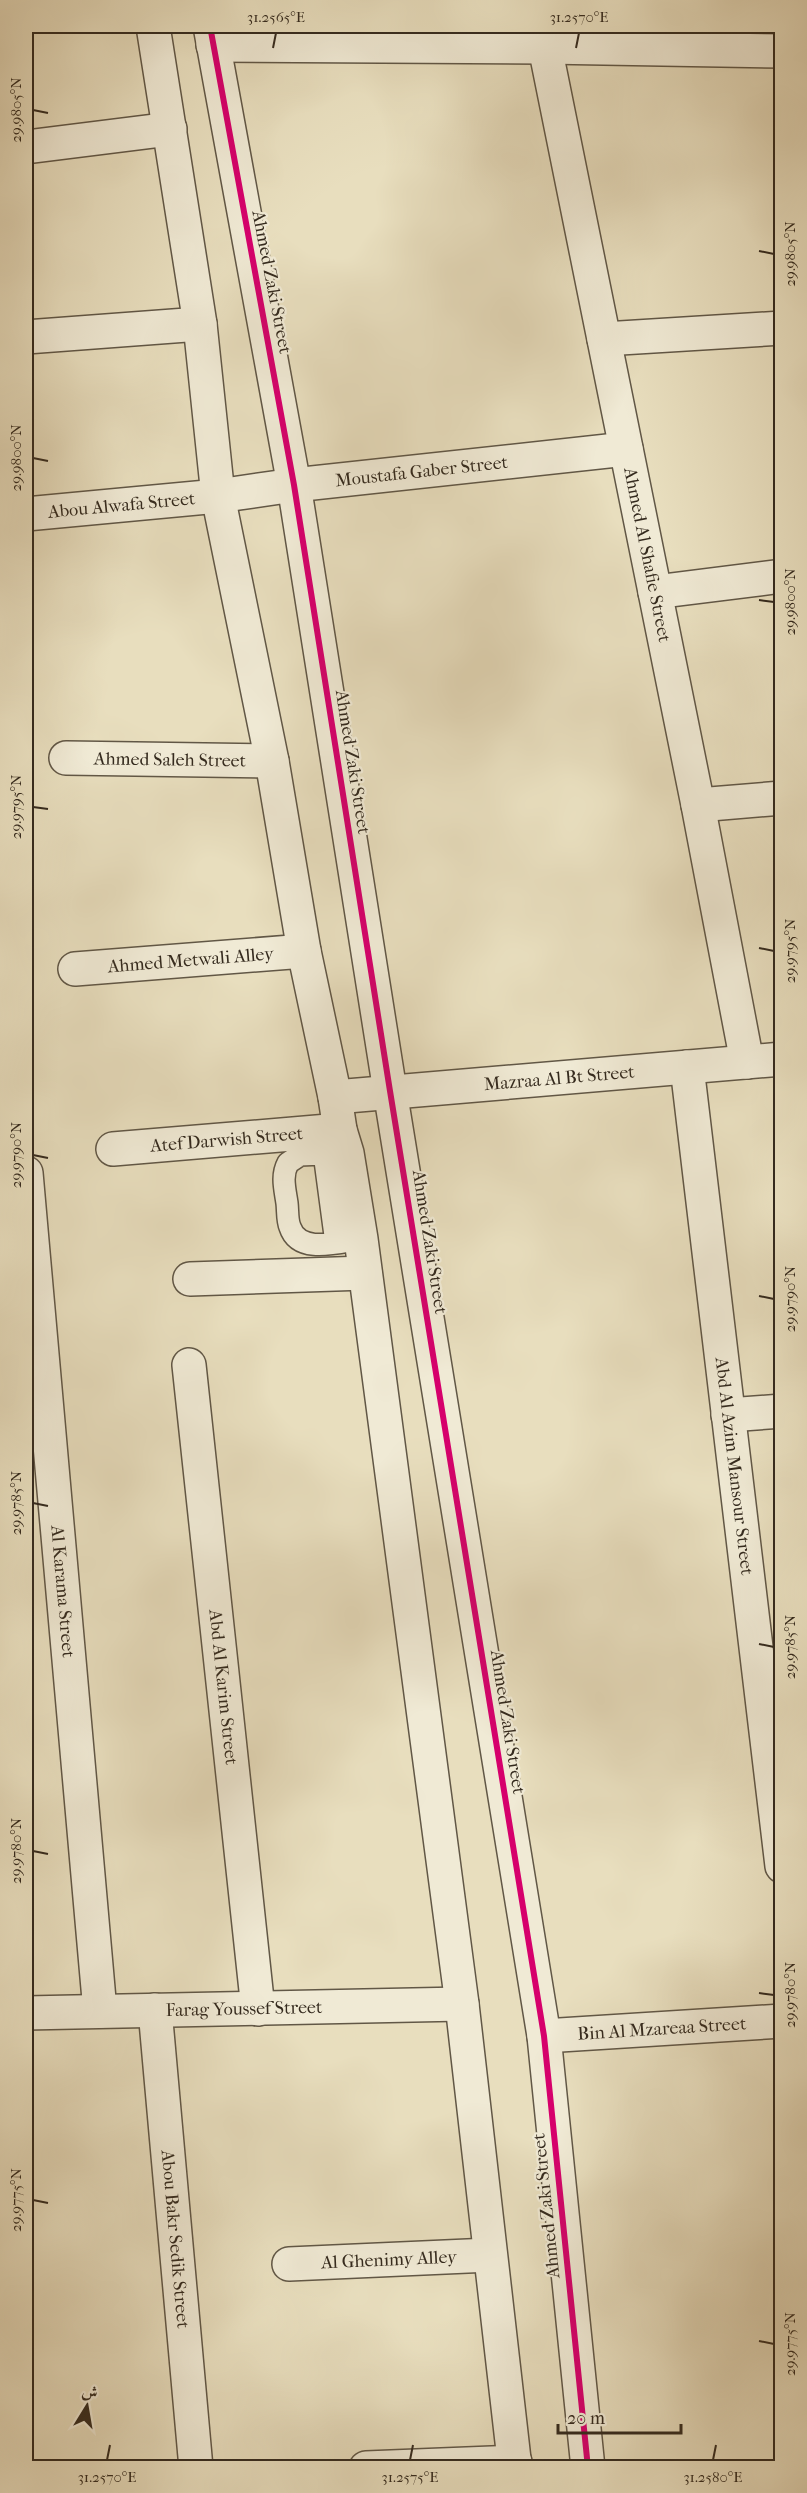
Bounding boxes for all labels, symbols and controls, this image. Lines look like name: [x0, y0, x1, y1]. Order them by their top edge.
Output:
text: 31.2565°E: [247, 8, 305, 26]
text: 31.2570°E: [550, 8, 608, 26]
text: 29.9805°N: [7, 77, 25, 143]
street label: Ahmed Zaki Street: [247, 208, 296, 356]
text: 29.9805°N: [781, 221, 799, 287]
text: 29.9800°N: [7, 424, 25, 492]
street label: Moustafa Gaber Street: [334, 452, 510, 491]
street label: Ahmed Al Shafie Street: [619, 465, 675, 645]
street label: Abou Alwafa Street: [46, 488, 197, 523]
text: 29.9800°N: [781, 568, 799, 636]
street label: Ahmed Zaki Street: [331, 688, 374, 836]
street label: Ahmed Saleh Street: [93, 748, 247, 772]
text: 29.9795°N: [7, 774, 25, 839]
text: 29.9795°N: [781, 918, 799, 983]
street label: Ahmed Metwali Alley: [106, 943, 276, 977]
street label: Mazraa Al Bt Street: [483, 1062, 636, 1095]
text: 29.9790°N: [7, 1121, 25, 1188]
street label: Atef Darwish Street: [148, 1123, 305, 1157]
street label: Ahmed Zaki Street: [408, 1168, 451, 1316]
text: 29.9790°N: [781, 1265, 799, 1332]
street label: Abd Al Azim Mansour Street: [710, 1355, 757, 1577]
text: 29.9785°N: [7, 1470, 25, 1535]
street label: Al Karama Street: [46, 1523, 79, 1659]
street label: Abd Al Karim Street: [204, 1607, 242, 1767]
text: 29.9785°N: [781, 1614, 799, 1679]
street label: Ahmed Zaki Street: [486, 1648, 529, 1796]
text: 29.9780°N: [7, 1817, 25, 1884]
text: 29.9780°N: [781, 1961, 799, 2028]
street label: Farag Youssef Street: [165, 1997, 323, 2021]
street label: Bin Al Mzareaa Street: [577, 2013, 747, 2045]
street label: Ahmed Zaki Street: [528, 2132, 565, 2280]
street label: Abou Bakr Sedik Street: [156, 2148, 194, 2330]
text: 29.9775°N: [7, 2167, 25, 2232]
street label: Al Ghenimy Alley: [320, 2246, 459, 2274]
text: 29.9775°N: [781, 2311, 799, 2376]
north arrow: [57, 2376, 117, 2436]
text: ش: [80, 2381, 99, 2403]
scale bar: [558, 2397, 681, 2435]
text: 20 m: [567, 2408, 605, 2429]
text: 31.2570°E: [78, 2468, 136, 2486]
text: 31.2575°E: [382, 2468, 438, 2486]
text: 31.2580°E: [683, 2468, 743, 2486]

